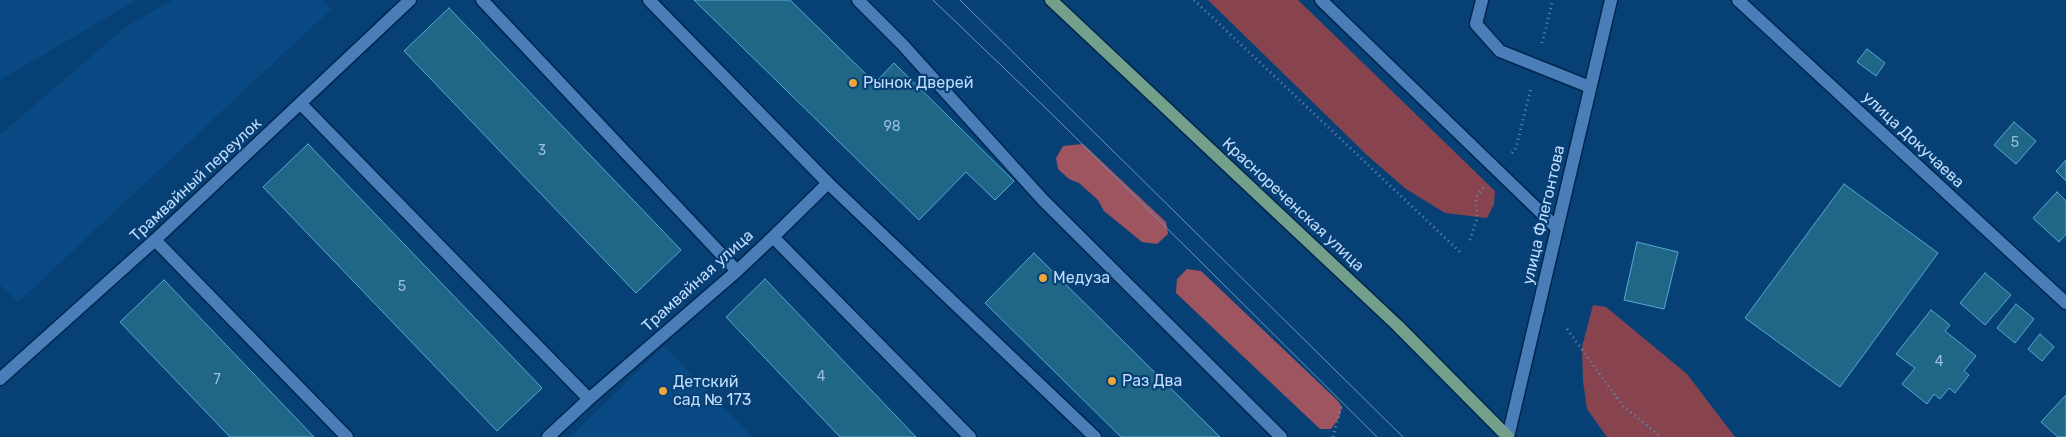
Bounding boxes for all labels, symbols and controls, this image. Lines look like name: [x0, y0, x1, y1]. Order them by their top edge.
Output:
place label: Рынок Дверей: [863, 73, 974, 93]
marker: Рынок Дверей: [847, 77, 859, 89]
street label: улица Докучаева: [1858, 88, 1968, 192]
street label: Трамвайный переулок: [126, 114, 266, 246]
house number: 98: [883, 119, 901, 135]
street label: Краснореченская улица: [1218, 134, 1368, 276]
house number: 5: [2011, 135, 2019, 151]
house number: 3: [538, 143, 546, 159]
street label: улица Флегонтова: [1519, 143, 1569, 287]
street label: Трамвайная улица: [638, 226, 758, 336]
place label: Медуза: [1053, 268, 1110, 288]
marker: Медуза: [1037, 272, 1049, 284]
house number: 5: [398, 279, 406, 295]
house number: 4: [1935, 354, 1943, 370]
house number: 4: [817, 369, 825, 385]
place label: Раз Два: [1122, 371, 1182, 391]
house number: 7: [213, 372, 221, 388]
place label: Детский сад № 173: [673, 372, 751, 410]
marker: Раз Два: [1106, 375, 1118, 387]
marker: Детский сад № 173: [657, 385, 669, 397]

